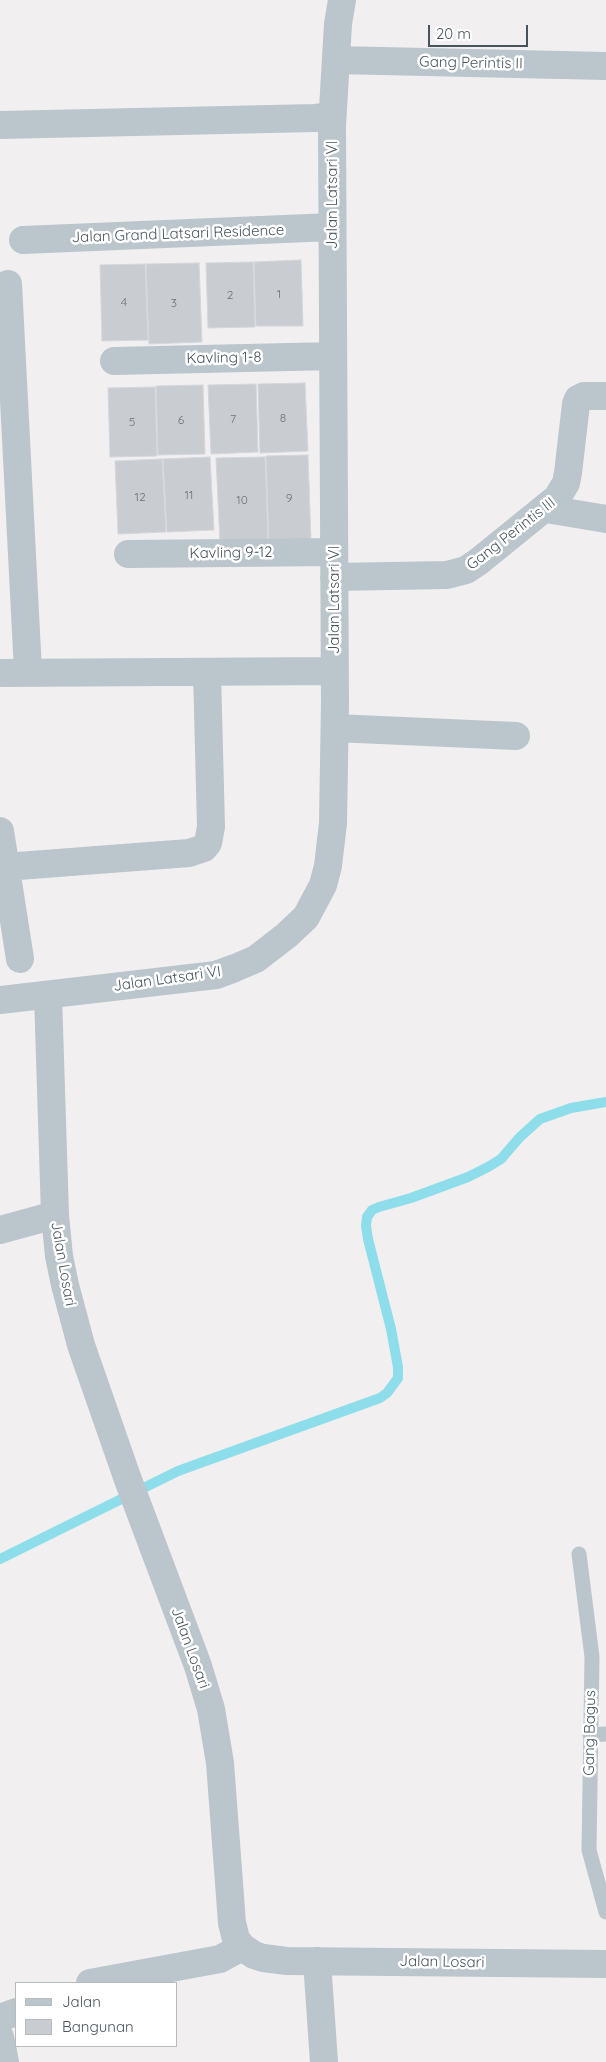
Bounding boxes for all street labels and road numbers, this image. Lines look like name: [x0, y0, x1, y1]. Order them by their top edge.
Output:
street label: Gang Perintis II: [419, 53, 523, 73]
street label: Jalan Latsari VI: [323, 141, 341, 249]
street label: Jalan Grand Latsari Residence: [71, 221, 285, 247]
street label: Kavling 1-8: [186, 348, 262, 368]
street label: Gang Perintis III: [463, 494, 559, 574]
street label: Kavling 9-12: [189, 543, 273, 563]
street label: Jalan Latsari VI: [325, 546, 343, 654]
street label: Jalan Latsari VI: [112, 963, 222, 995]
street label: Jalan Losari: [47, 1220, 79, 1308]
street label: Jalan Losari: [167, 1605, 213, 1691]
street label: Gang Bagus: [580, 1690, 600, 1776]
street label: Jalan Losari: [399, 1952, 485, 1972]

